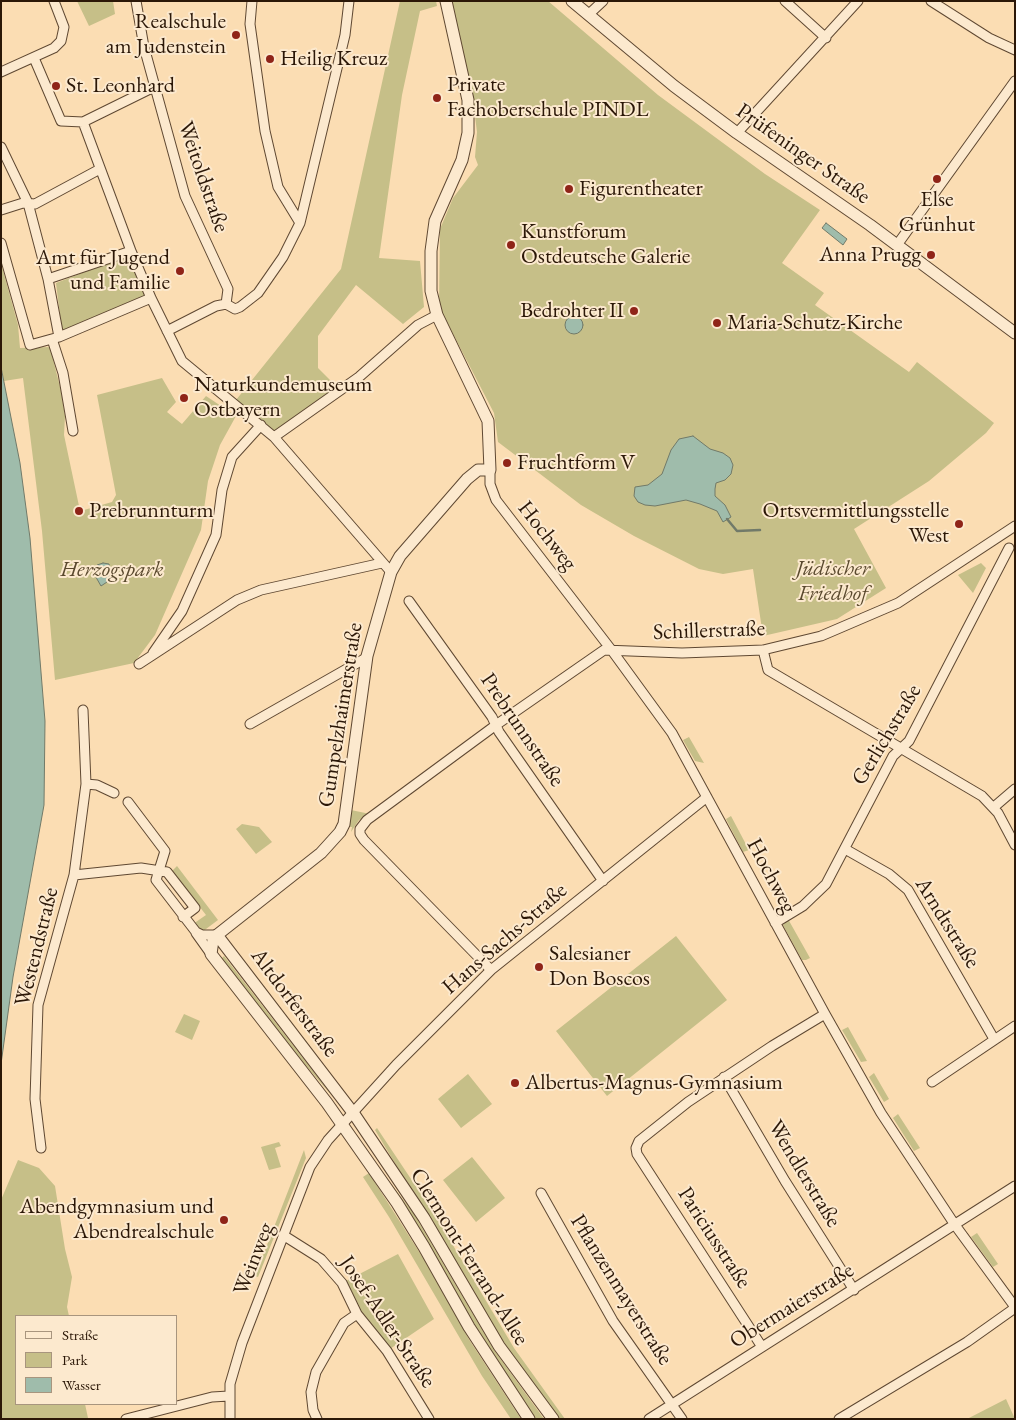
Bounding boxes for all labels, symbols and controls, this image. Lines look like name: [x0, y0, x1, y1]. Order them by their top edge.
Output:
place label: Realschule am Judenstein: [106, 9, 226, 60]
marker: Realschule am Judenstein: [230, 29, 242, 41]
place label: Heilig Kreuz: [280, 46, 387, 72]
marker: Heilig Kreuz: [264, 53, 276, 65]
place label: Private Fachoberschule PINDL: [447, 72, 649, 124]
place label: St. Leonhard: [66, 73, 175, 99]
marker: St. Leonhard: [50, 80, 62, 92]
marker: Private Fachoberschule PINDL: [431, 92, 443, 104]
street label: Prüfeninger Straße: [731, 98, 875, 210]
street label: Weitoldstraße: [172, 118, 234, 236]
marker: Else Grünhut: [931, 173, 943, 185]
place label: Figurentheater: [579, 176, 703, 202]
marker: Figurentheater: [563, 183, 575, 195]
place label: Else Grünhut: [899, 187, 975, 238]
place label: Kunstforum Ostdeutsche Galerie: [521, 219, 690, 270]
marker: Kunstforum Ostdeutsche Galerie: [505, 239, 517, 251]
place label: Anna Prugg: [819, 242, 921, 268]
place label: Amt für Jugend und Familie: [36, 245, 170, 296]
marker: Anna Prugg: [925, 249, 937, 261]
marker: Amt für Jugend und Familie: [174, 265, 186, 277]
place label: Bedrohter II: [520, 298, 624, 324]
marker: Bedrohter II: [628, 305, 640, 317]
place label: Maria-Schutz-Kirche: [727, 310, 903, 336]
marker: Maria-Schutz-Kirche: [711, 317, 723, 329]
place label: Naturkundemuseum Ostbayern: [194, 372, 372, 424]
marker: Naturkundemuseum Ostbayern: [178, 392, 190, 404]
place label: Fruchtform V: [517, 450, 635, 476]
marker: Fruchtform V: [501, 457, 513, 469]
street label: Hochweg: [512, 496, 582, 576]
place label: Prebrunnturm: [89, 498, 214, 524]
place label: Ortsvermittlungsstelle West: [763, 498, 949, 550]
marker: Prebrunnturm: [73, 505, 85, 517]
marker: Ortsvermittlungsstelle West: [953, 518, 965, 530]
park label: Jüdischer Friedhof: [796, 556, 870, 608]
park label: Herzogspark: [60, 557, 164, 583]
street label: Schillerstraße: [652, 616, 766, 646]
street label: Gumpelzhaimerstraße: [313, 621, 369, 809]
street label: Prebrunnstraße: [474, 668, 570, 792]
street label: Gerlichstraße: [847, 680, 927, 790]
street label: Hochweg: [740, 834, 802, 918]
street label: Arndtstraße: [909, 873, 985, 973]
street label: Hans-Sachs-Straße: [437, 878, 573, 1000]
street label: Westendstraße: [9, 885, 65, 1009]
place label: Salesianer Don Boscos: [549, 941, 650, 992]
street label: Altdorferstraße: [245, 944, 343, 1062]
marker: Salesianer Don Boscos: [533, 961, 545, 973]
place label: Albertus-Magnus-Gymnasium: [525, 1070, 783, 1096]
marker: Albertus-Magnus-Gymnasium: [509, 1077, 521, 1089]
street label: Wendlerstraße: [762, 1116, 846, 1232]
street label: Clermont-Ferrand-Allee: [404, 1164, 534, 1350]
street label: Pariciusstraße: [672, 1182, 756, 1294]
place label: Abendgymnasium und Abendrealschule: [19, 1194, 214, 1246]
street label: Pflanzenmayerstraße: [564, 1210, 678, 1370]
marker: Abendgymnasium und Abendrealschule: [218, 1214, 230, 1226]
street label: Weinweg: [228, 1219, 280, 1299]
street label: Josef-Adler-Straße: [333, 1251, 441, 1393]
street label: Obermaierstraße: [725, 1257, 859, 1355]
legend: [15, 1315, 178, 1405]
text: Straße: [62, 1325, 98, 1344]
text: Park: [62, 1350, 88, 1369]
text: Wasser: [62, 1375, 101, 1394]

